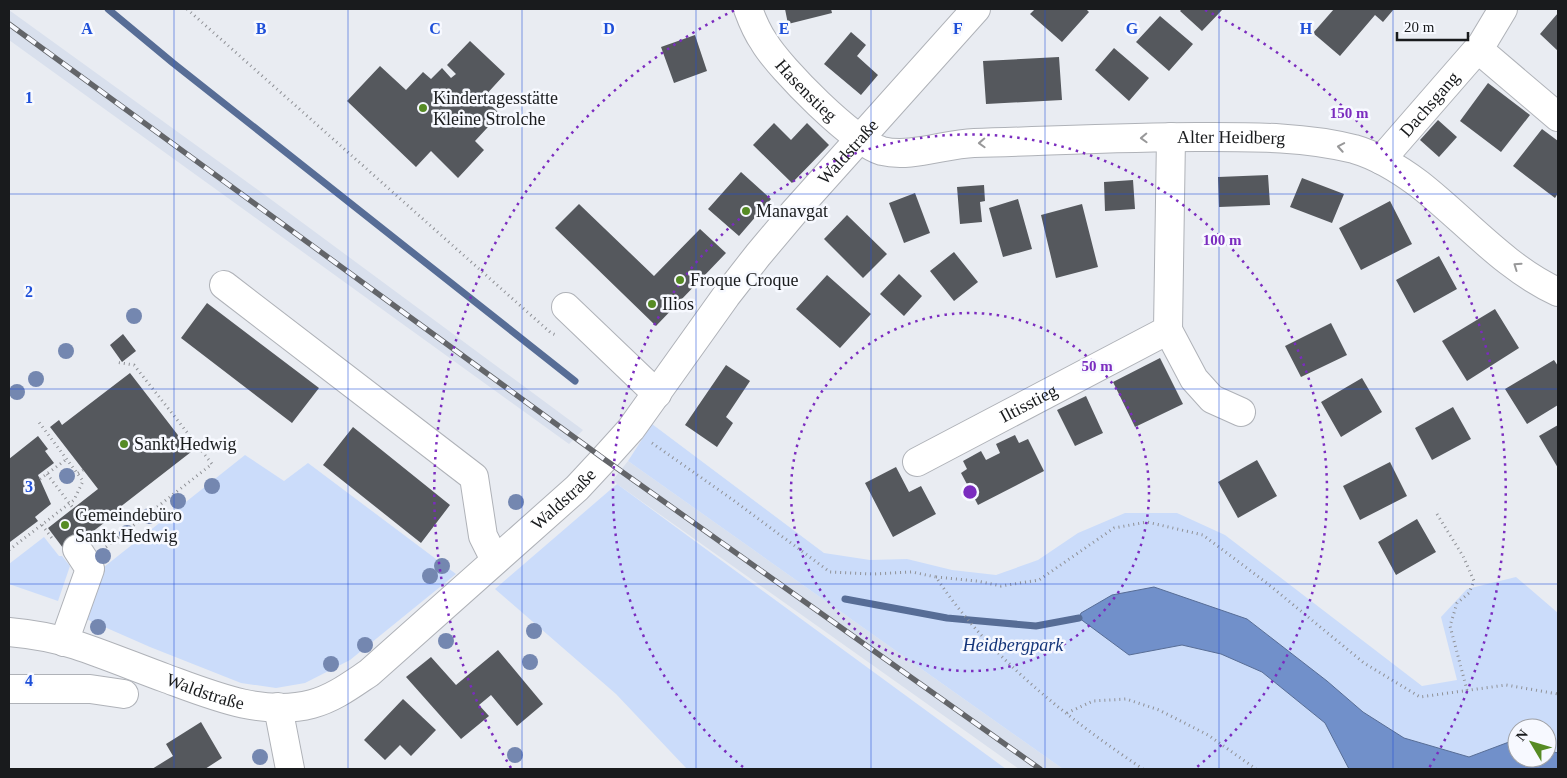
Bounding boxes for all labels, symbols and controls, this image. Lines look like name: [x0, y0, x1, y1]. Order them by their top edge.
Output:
scale bar: [1397, 10, 1468, 42]
text: 20 m: [1404, 19, 1435, 35]
text: A: [81, 20, 93, 37]
text: B: [256, 20, 267, 37]
text: C: [429, 20, 441, 37]
text: D: [603, 20, 615, 37]
text: E: [779, 20, 789, 37]
text: F: [953, 20, 963, 37]
text: G: [1126, 20, 1139, 37]
text: H: [1300, 20, 1313, 37]
street label: Hasenstieg: [771, 55, 841, 126]
street label: Dachsgang: [1396, 67, 1463, 141]
place label: Kindertagesstätte Kleine Strolche: [433, 88, 558, 129]
text: 1: [25, 89, 33, 106]
marker: Kindertagesstätte Kleine Strolche: [417, 102, 429, 114]
text: 150 m: [1330, 105, 1369, 121]
street label: Waldstraße: [814, 115, 882, 189]
street label: Alter Heidberg: [1177, 127, 1286, 149]
one-way arrow: [1140, 133, 1148, 143]
one-way arrow: [978, 138, 986, 149]
one-way arrow: [1337, 143, 1346, 153]
place label: Manavgat: [756, 201, 828, 221]
marker: Manavgat: [740, 205, 752, 217]
text: 100 m: [1203, 232, 1242, 248]
one-way arrow: [1513, 263, 1523, 272]
place label: Froque Croque: [690, 270, 798, 290]
marker: Froque Croque: [674, 274, 686, 286]
text: 2: [25, 283, 33, 300]
place label: Ilios: [662, 294, 694, 314]
marker: Ilios: [646, 298, 658, 310]
text: 50 m: [1081, 358, 1113, 374]
street label: Iltisstieg: [996, 380, 1061, 427]
place label: Sankt Hedwig: [134, 434, 237, 454]
marker: Sankt Hedwig: [118, 438, 130, 450]
street label: Waldstraße: [527, 465, 600, 534]
text: 3: [25, 478, 33, 495]
centre of rings: [961, 483, 979, 501]
place label: Gemeindebüro Sankt Hedwig: [75, 505, 182, 546]
marker: Gemeindebüro Sankt Hedwig: [59, 519, 71, 531]
park label: Heidbergpark: [962, 635, 1064, 655]
street label: Waldstraße: [164, 669, 246, 713]
text: 4: [25, 672, 33, 689]
north arrow: [1507, 718, 1557, 768]
text: N: [1513, 727, 1531, 744]

